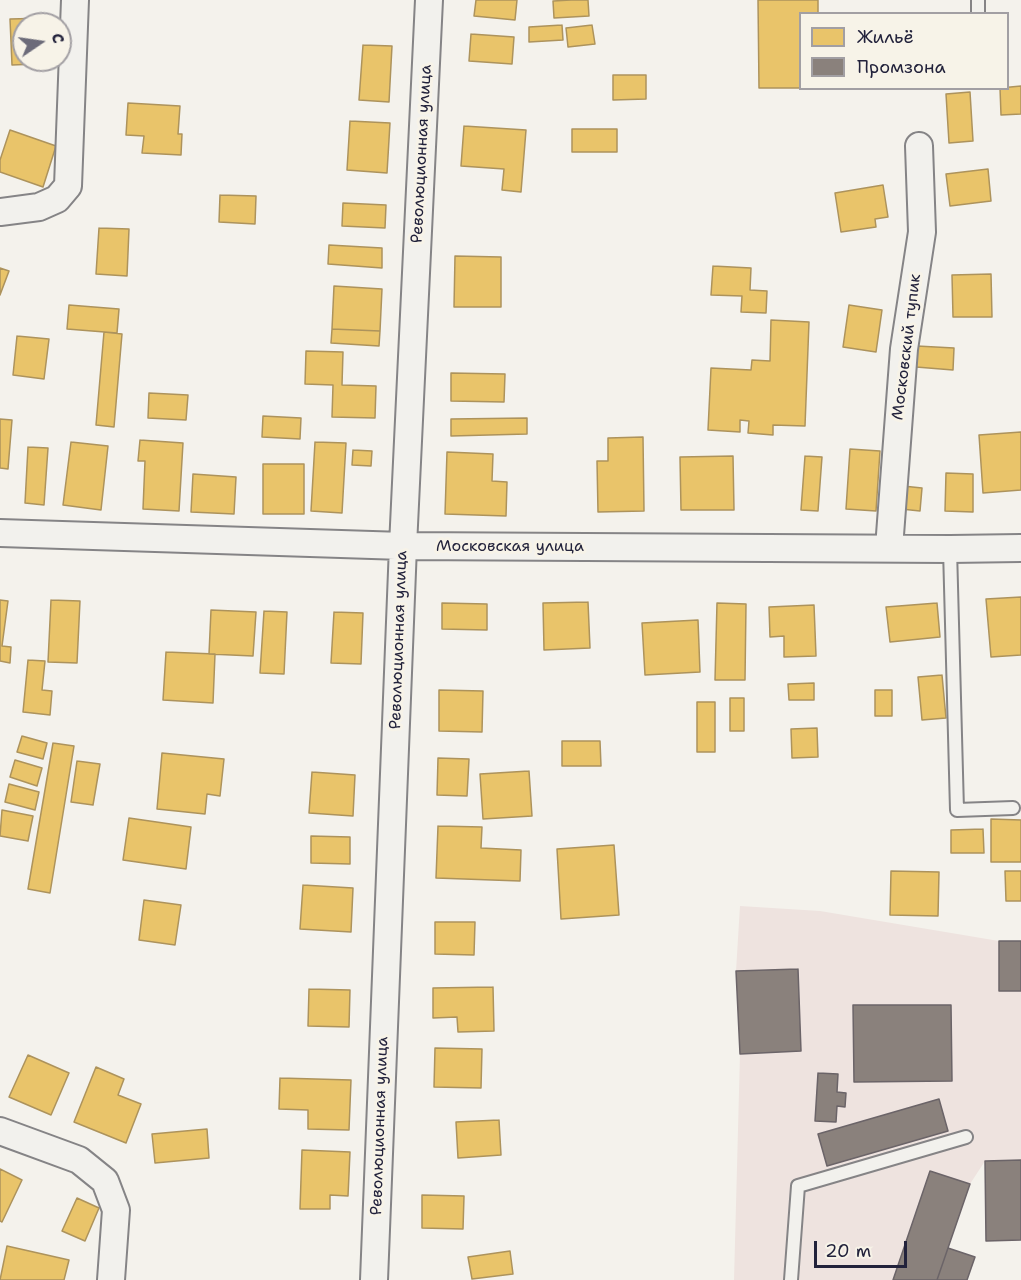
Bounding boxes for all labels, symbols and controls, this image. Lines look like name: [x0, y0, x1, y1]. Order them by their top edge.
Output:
north arrow: [12, 12, 72, 72]
legend: [799, 12, 1009, 90]
text: Жильё: [857, 25, 914, 49]
text: С: [47, 31, 69, 45]
text: Промзона: [857, 55, 946, 79]
street label: Революционная улица: [408, 64, 436, 244]
street label: Московский тупик: [889, 273, 925, 421]
street label: Московская улица: [436, 537, 584, 557]
street label: Революционная улица: [386, 550, 412, 730]
street label: Революционная улица: [367, 1036, 393, 1216]
scale bar: [817, 1229, 910, 1267]
text: 20 m: [825, 1239, 871, 1263]

